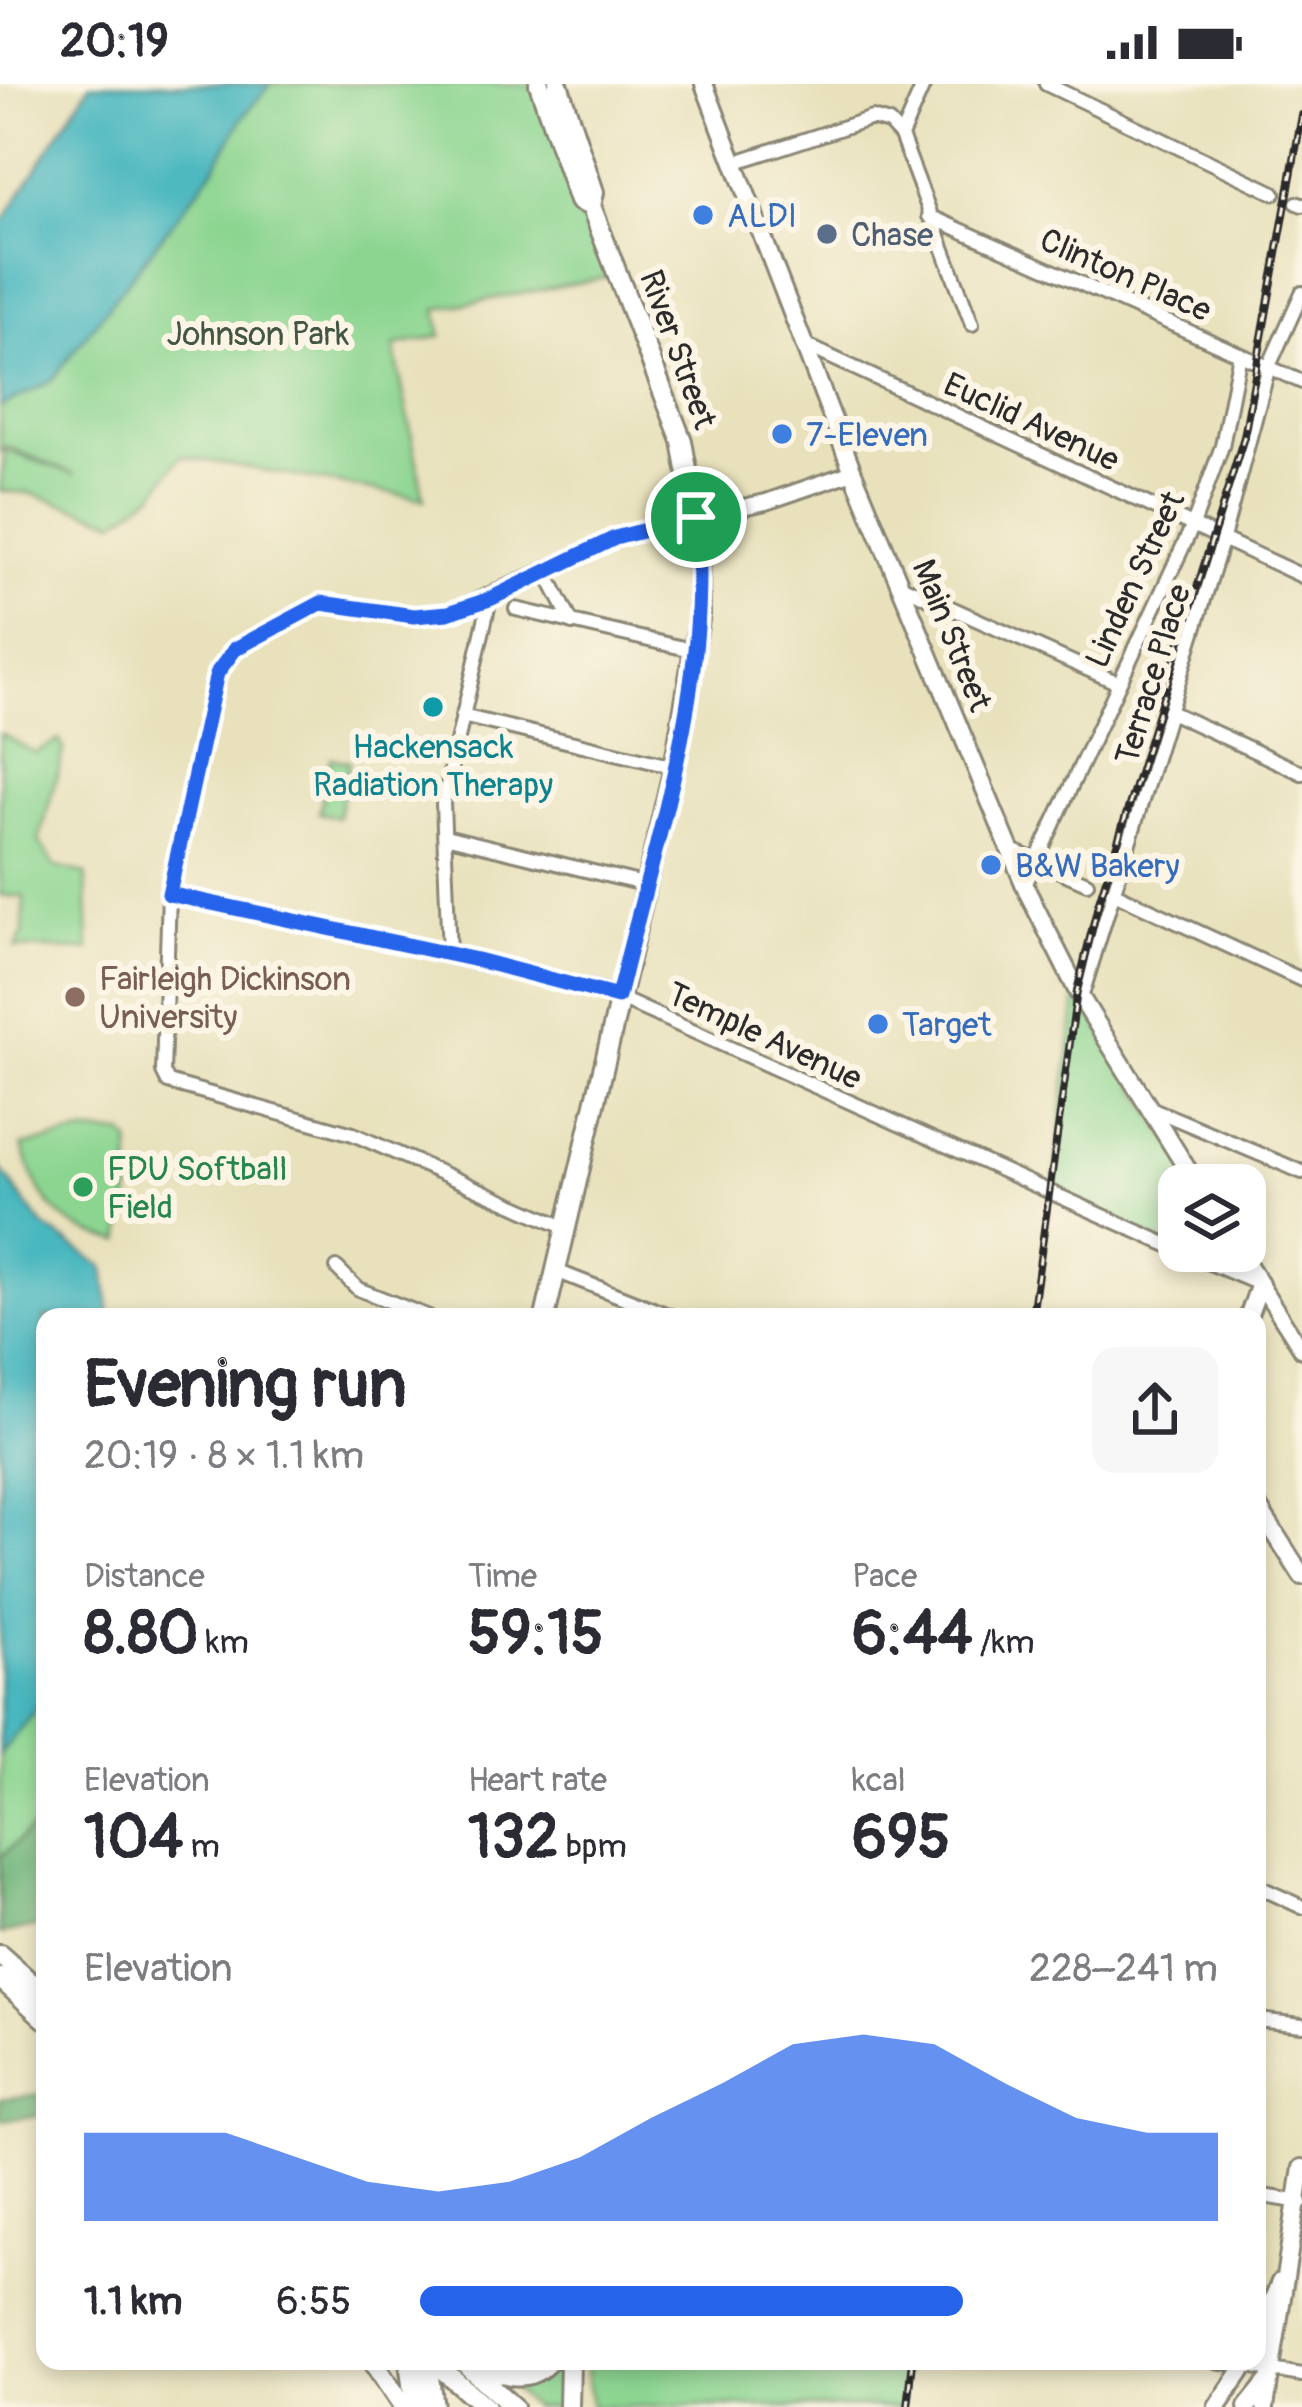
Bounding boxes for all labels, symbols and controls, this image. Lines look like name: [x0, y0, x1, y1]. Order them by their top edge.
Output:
text: 20:19: [60, 14, 169, 70]
place label: ALDI: [727, 196, 797, 237]
marker: ALDI: [690, 202, 716, 228]
place label: Chase: [851, 215, 933, 256]
street label: Clinton Place: [1033, 219, 1217, 331]
marker: Chase: [814, 221, 840, 247]
street label: River Street: [630, 265, 725, 435]
park label: Johnson Park: [167, 314, 350, 355]
street label: Euclid Avenue: [937, 364, 1126, 481]
place label: 7-Eleven: [806, 415, 928, 456]
marker: 7-Eleven: [769, 421, 795, 447]
pin: [645, 466, 747, 568]
icon: arrive: [663, 484, 729, 550]
street label: Linden Street: [1077, 484, 1194, 675]
street label: Main Street: [903, 554, 1001, 718]
street label: Terrace Place: [1107, 579, 1200, 769]
marker: Hackensack Radiation Therapy: [420, 694, 446, 720]
place label: Hackensack Radiation Therapy: [313, 727, 553, 806]
place label: B&W Bakery: [1015, 846, 1180, 887]
marker: B&W Bakery: [978, 852, 1004, 878]
place label: Fairleigh Dickinson University: [99, 959, 351, 1038]
street label: Temple Avenue: [661, 973, 868, 1099]
marker: Fairleigh Dickinson University: [62, 984, 88, 1010]
place label: Target: [902, 1005, 992, 1046]
marker: Target: [865, 1011, 891, 1037]
place label: FDU Softball Field: [107, 1149, 287, 1228]
map controls: [1158, 1164, 1266, 1272]
button: layers: [1158, 1164, 1266, 1272]
marker: FDU Softball Field: [70, 1174, 96, 1200]
text: Evening run: [84, 1344, 407, 1427]
button: share: [1092, 1347, 1218, 1473]
text: 20:19 · 8 × 1.1 km: [84, 1431, 364, 1480]
text: Distance: [84, 1556, 205, 1597]
text: Time: [468, 1556, 537, 1597]
text: Pace: [852, 1556, 917, 1597]
text: 8.80: [84, 1597, 199, 1672]
text: 59:15: [468, 1597, 603, 1672]
text: 6:44: [852, 1597, 973, 1672]
text: km: [199, 1622, 249, 1663]
text: /km: [973, 1622, 1035, 1663]
text: Elevation: [84, 1760, 210, 1801]
text: Heart rate: [468, 1760, 607, 1801]
text: kcal: [852, 1760, 906, 1801]
text: 104: [84, 1801, 183, 1876]
text: 132: [468, 1801, 558, 1876]
text: 695: [852, 1801, 950, 1876]
text: m: [183, 1826, 220, 1867]
text: bpm: [558, 1826, 627, 1867]
text: Elevation: [84, 1944, 233, 1993]
text: 228–241 m: [1029, 1944, 1218, 1993]
text: 1.1 km: [84, 2277, 182, 2326]
text: 6:55: [276, 2277, 351, 2326]

